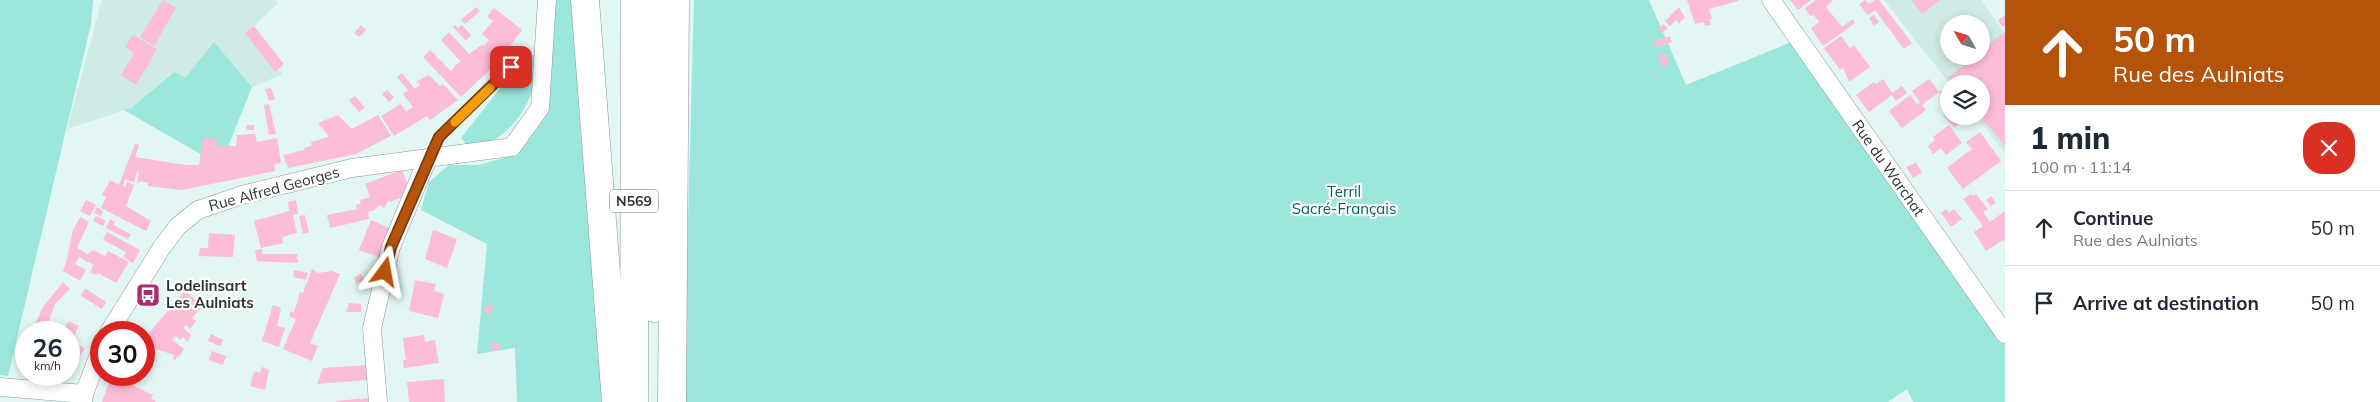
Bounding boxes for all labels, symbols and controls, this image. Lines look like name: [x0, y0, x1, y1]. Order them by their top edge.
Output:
north arrow: [1940, 15, 1990, 65]
map controls: [1940, 15, 1990, 125]
text: 50 m: [2113, 17, 2196, 61]
icon: ahead: [2030, 20, 2095, 85]
pin: [490, 46, 532, 88]
icon: arrive: [497, 53, 525, 81]
text: Rue des Aulniats: [2113, 60, 2285, 88]
button: layers: [1940, 75, 1990, 125]
street label: Rue du Warchat: [1848, 116, 1929, 220]
text: 1 min: [2030, 119, 2110, 157]
button: close: [2303, 122, 2355, 174]
text: 100 m · 11:14: [2030, 157, 2131, 177]
street label: Rue Alfred Georges: [206, 162, 341, 215]
park label: Terril Sacré-Français: [1292, 182, 1396, 218]
road number: N569: [610, 190, 658, 212]
text: Continue: [2073, 206, 2153, 230]
icon: ahead: [2030, 214, 2058, 242]
text: 50 m: [2311, 216, 2355, 240]
text: Rue des Aulniats: [2073, 230, 2198, 250]
position arrow: [358, 245, 410, 297]
place label: Lodelinsart Les Aulniats: [166, 276, 254, 312]
bus stop icon: Lodelinsart Les Aulniats: [135, 282, 161, 308]
icon: arrive: [2030, 289, 2058, 317]
text: Arrive at destination: [2073, 291, 2259, 315]
text: 50 m: [2311, 291, 2355, 315]
speed limit sign: 30: [90, 321, 155, 386]
text: 26: [32, 332, 63, 363]
text: km/h: [34, 358, 61, 373]

